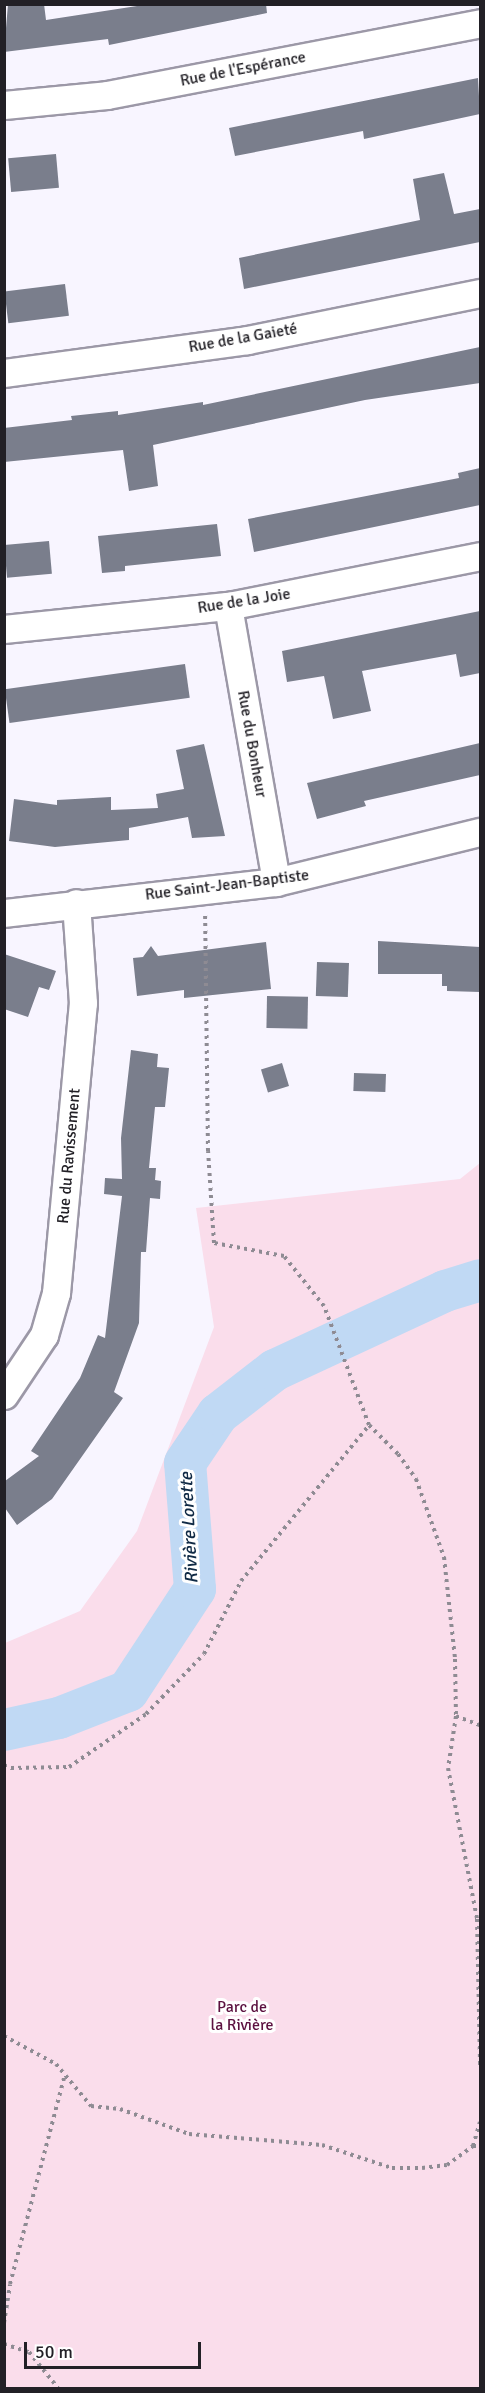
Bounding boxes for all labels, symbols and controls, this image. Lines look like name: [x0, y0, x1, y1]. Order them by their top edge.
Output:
street label: Rue de l'Espérance: [179, 47, 307, 91]
street label: Rue de la Gaieté: [187, 319, 299, 357]
street label: Rue de la Joie: [196, 584, 292, 618]
street label: Rue du Bonheur: [233, 689, 271, 799]
street label: Rue Saint-Jean-Baptiste: [144, 865, 310, 905]
street label: Rue du Ravissement: [54, 1087, 84, 1225]
water label: Rivière Lorette: [175, 1472, 203, 1584]
park label: Parc de la Rivière: [210, 1997, 274, 2035]
scale bar: [27, 2330, 204, 2368]
text: 50 m: [35, 2341, 73, 2363]

